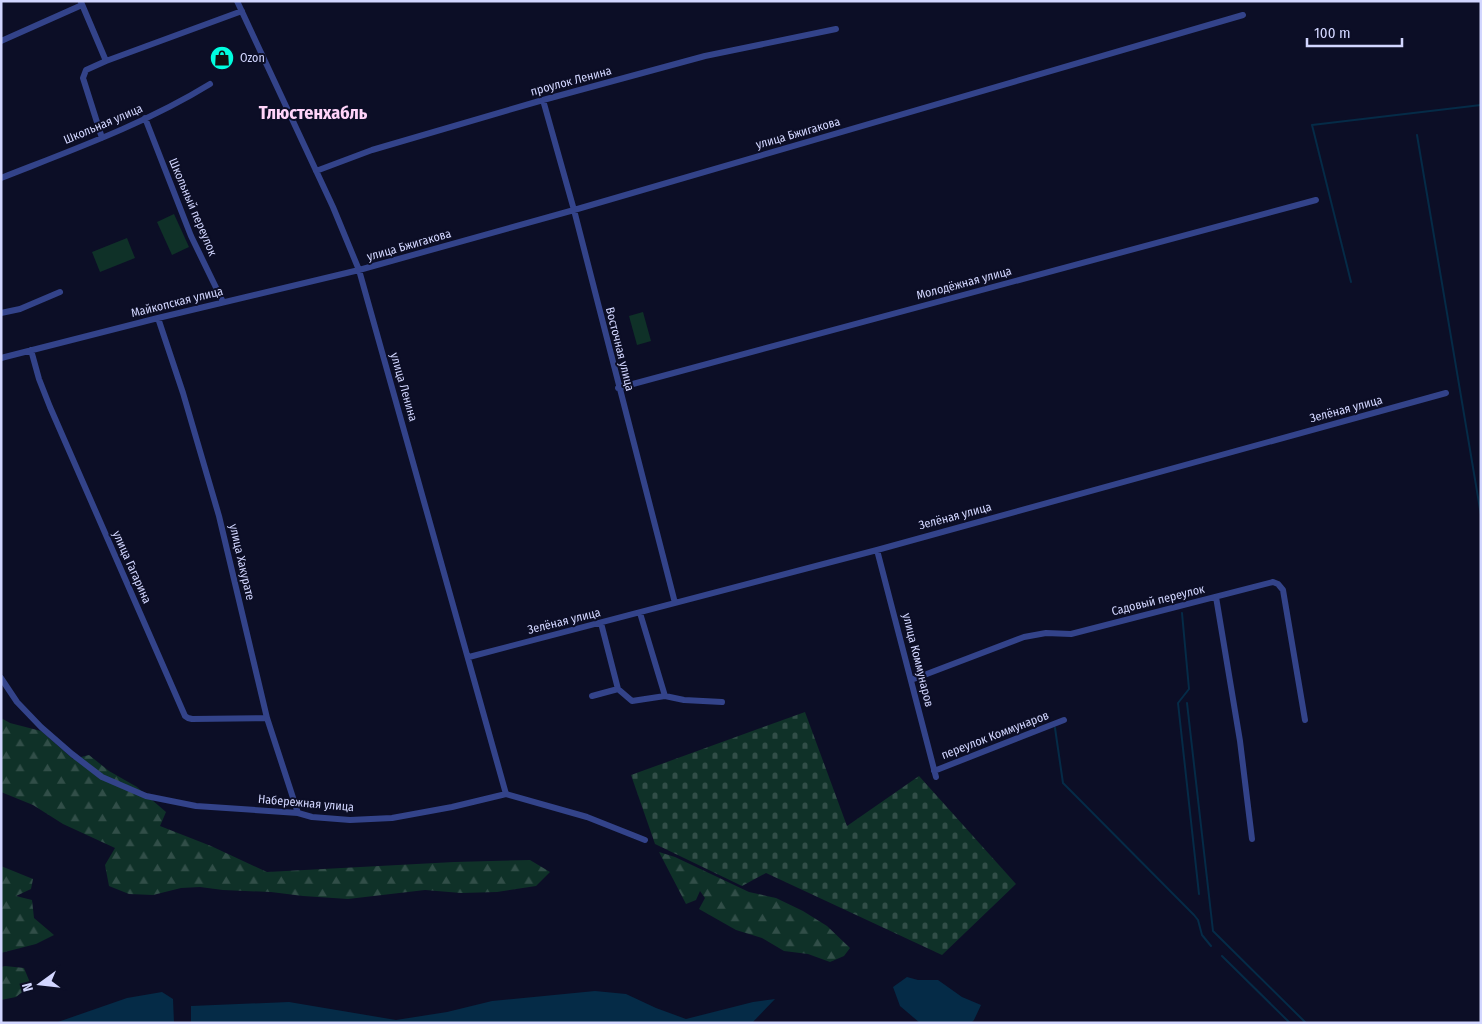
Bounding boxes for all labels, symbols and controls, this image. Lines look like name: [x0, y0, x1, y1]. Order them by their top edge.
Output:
scale bar: [1307, 15, 1402, 47]
text: 100 m: [1314, 24, 1351, 42]
shop icon: Ozon: [209, 45, 235, 71]
place label: Ozon: [240, 51, 265, 65]
street label: проулок Ленина: [529, 63, 613, 99]
street label: Школьная улица: [61, 101, 145, 147]
district label: Тлюстенхабль: [259, 102, 368, 124]
street label: улица Бжигакова: [754, 114, 842, 152]
street label: Школьный переулок: [166, 156, 220, 258]
street label: улица Бжигакова: [365, 226, 453, 264]
street label: Молодёжная улица: [915, 264, 1013, 302]
street label: Майкопская улица: [130, 284, 225, 320]
street label: Восточная улица: [603, 306, 637, 392]
street label: улица Ленина: [387, 351, 421, 423]
street label: Зелёная улица: [1308, 393, 1384, 425]
street label: Зелёная улица: [917, 500, 993, 532]
street label: улица Хакурате: [226, 522, 258, 602]
street label: улица Гагарина: [110, 528, 154, 606]
street label: Садовый переулок: [1110, 582, 1206, 618]
street label: Зелёная улица: [526, 605, 602, 637]
street label: улица Коммунаров: [900, 612, 936, 708]
street label: переулок Коммунаров: [939, 708, 1051, 762]
street label: Набережная улица: [257, 792, 355, 814]
north arrow: [15, 959, 65, 1009]
text: N: [19, 981, 37, 993]

